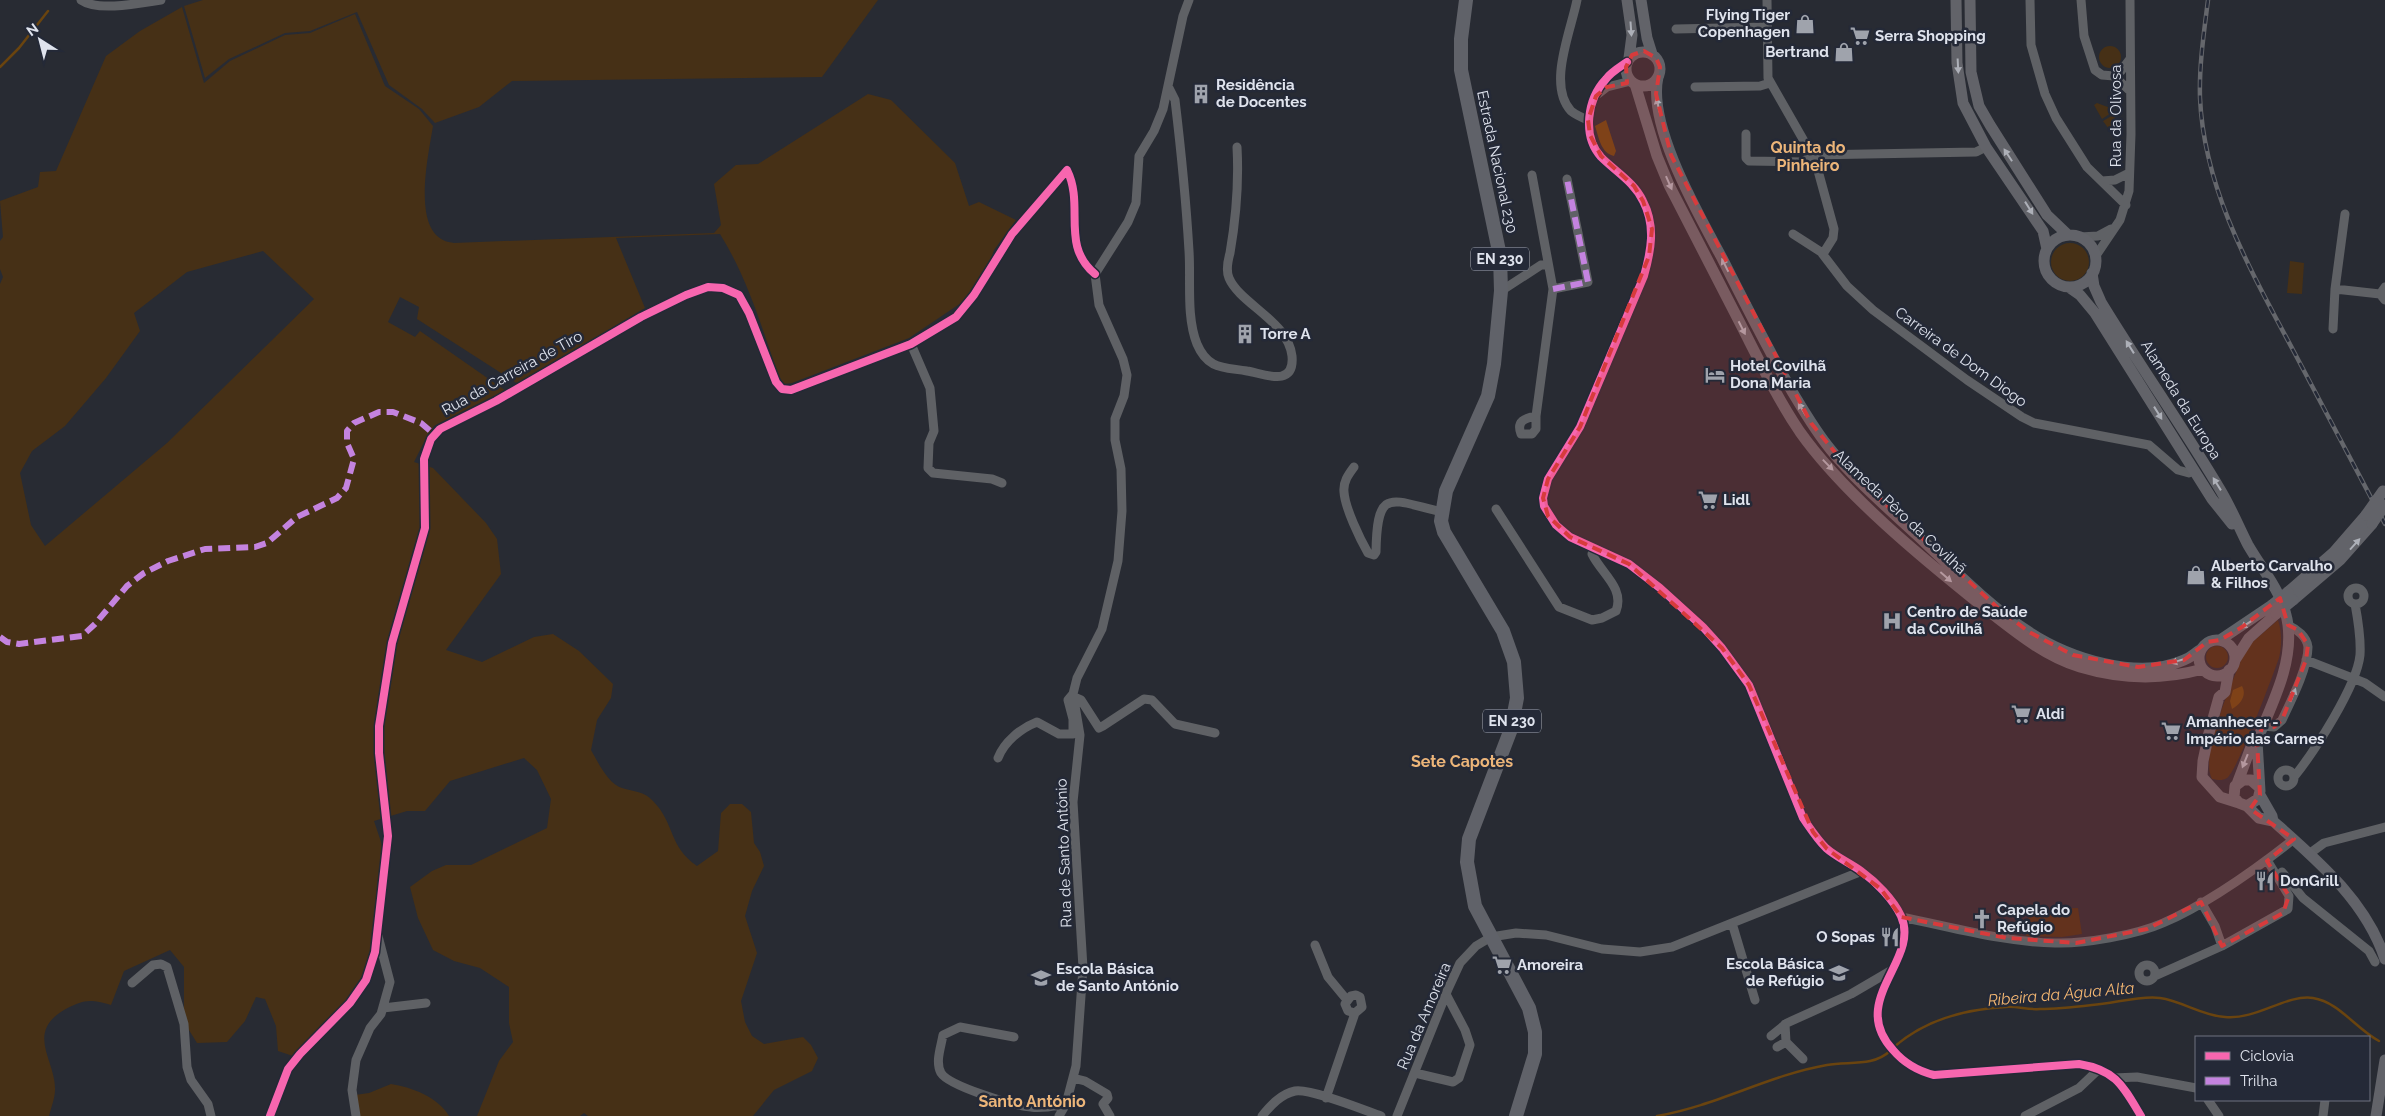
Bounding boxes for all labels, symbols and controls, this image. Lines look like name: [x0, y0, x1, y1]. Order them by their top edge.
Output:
place label: Flying Tiger Copenhagen: [1698, 6, 1790, 41]
shop icon: Flying Tiger Copenhagen: [1794, 13, 1816, 35]
north arrow: [15, 15, 65, 65]
text: N: [23, 20, 41, 39]
one-way arrow: [1627, 21, 1635, 37]
supermarket icon: Serra Shopping: [1849, 25, 1871, 47]
place label: Serra Shopping: [1875, 27, 1986, 45]
shop icon: Bertrand: [1833, 41, 1855, 63]
place label: Bertrand: [1765, 43, 1829, 61]
one-way arrow: [1954, 58, 1962, 74]
street label: Rua da Olivosa: [2107, 65, 2125, 167]
place label: Residência de Docentes: [1216, 76, 1307, 111]
building icon: Residência de Docentes: [1190, 83, 1212, 105]
street label: Estrada Nacional 230: [1473, 89, 1521, 235]
one-way arrow: [1654, 97, 1662, 113]
district label: Quinta do Pinheiro: [1771, 138, 1846, 175]
one-way arrow: [2004, 148, 2013, 161]
one-way arrow: [1665, 176, 1673, 190]
one-way arrow: [2025, 202, 2034, 215]
road number: EN 230: [1471, 248, 1529, 270]
one-way arrow: [1721, 258, 1729, 273]
street label: Carreira de Dom Diogo: [1892, 303, 2030, 411]
one-way arrow: [1738, 321, 1746, 335]
building icon: Torre A: [1234, 323, 1256, 345]
place label: Torre A: [1260, 325, 1312, 343]
street label: Rua da Carreira de Tiro: [439, 327, 585, 419]
street label: Alameda da Europa: [2137, 337, 2225, 463]
one-way arrow: [2125, 340, 2135, 354]
place label: Hotel Covilhã Dona Maria: [1730, 357, 1827, 392]
hotel icon: Hotel Covilhã Dona Maria: [1704, 364, 1726, 386]
one-way arrow: [1797, 402, 1807, 415]
one-way arrow: [2154, 406, 2163, 419]
street label: Alameda Pêro da Covilhã: [1830, 446, 1970, 578]
one-way arrow: [1821, 459, 1833, 471]
one-way arrow: [2212, 478, 2222, 491]
supermarket icon: Lidl: [1697, 489, 1719, 511]
place label: Lidl: [1723, 491, 1750, 509]
one-way arrow: [2350, 537, 2361, 550]
place label: Alberto Carvalho & Filhos: [2211, 557, 2333, 592]
shop icon: Alberto Carvalho & Filhos: [2185, 564, 2207, 586]
one-way arrow: [1939, 571, 1952, 582]
place label: Centro de Saúde da Covilhã: [1907, 603, 2027, 638]
hospital icon: Centro de Saúde da Covilhã: [1881, 610, 1903, 632]
one-way arrow: [2240, 619, 2254, 628]
one-way arrow: [2170, 658, 2185, 666]
one-way arrow: [2289, 688, 2297, 702]
supermarket icon: Aldi: [2010, 703, 2032, 725]
place label: Aldi: [2036, 705, 2064, 723]
road number: EN 230: [1483, 709, 1541, 732]
place label: Amanhecer - Império das Carnes: [2186, 713, 2325, 748]
supermarket icon: Amanhecer - Império das Carnes: [2160, 720, 2182, 742]
district label: Sete Capotes: [1411, 752, 1513, 771]
one-way arrow: [2240, 754, 2248, 768]
street label: Rua de Santo António: [1052, 778, 1076, 928]
restaurant icon: DonGrill: [2254, 870, 2276, 892]
place label: DonGrill: [2280, 872, 2339, 890]
place label: Capela do Refúgio: [1997, 901, 2070, 936]
church icon: Capela do Refúgio: [1971, 908, 1993, 930]
restaurant icon: O Sopas: [1879, 926, 1901, 948]
place label: O Sopas: [1816, 928, 1875, 946]
supermarket icon: Amoreira: [1491, 954, 1513, 976]
place label: Escola Básica de Refúgio: [1726, 955, 1824, 990]
place label: Amoreira: [1517, 956, 1583, 974]
place label: Escola Básica de Santo António: [1056, 960, 1179, 995]
street label: Rua da Amoreira: [1393, 960, 1455, 1072]
school or university icon: Escola Básica de Refúgio: [1828, 962, 1850, 984]
school or university icon: Escola Básica de Santo António: [1030, 967, 1052, 989]
water label: Ribeira da Água Alta: [1987, 977, 2136, 1010]
legend: [2195, 1036, 2370, 1101]
text: Ciclovia: [2240, 1047, 2294, 1065]
text: Trilha: [2240, 1072, 2277, 1090]
district label: Santo António: [978, 1092, 1086, 1111]

